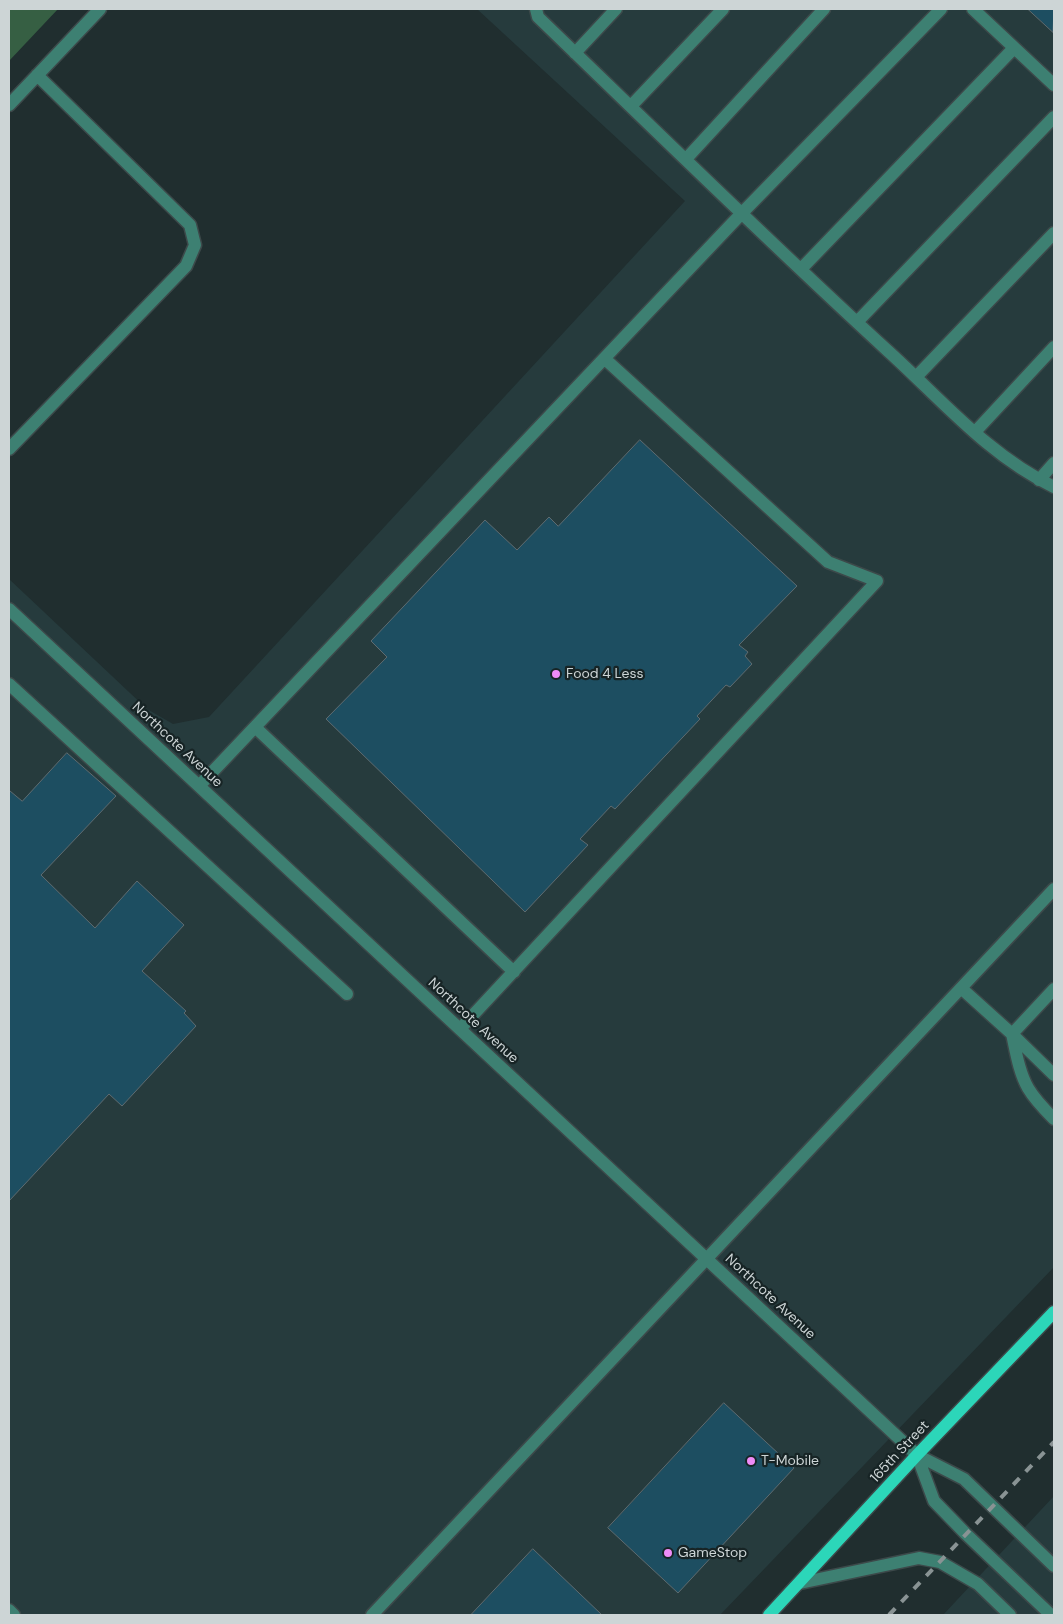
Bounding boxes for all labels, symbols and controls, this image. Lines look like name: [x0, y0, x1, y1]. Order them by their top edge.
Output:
place label: Food 4 Less: [566, 666, 644, 682]
marker: Food 4 Less: [550, 668, 562, 680]
street label: Northcote Avenue: [128, 699, 226, 791]
street label: Northcote Avenue: [424, 975, 522, 1067]
street label: Northcote Avenue: [721, 1251, 819, 1343]
street label: 165th Street: [867, 1418, 933, 1486]
place label: T-Mobile: [761, 1453, 819, 1469]
marker: T-Mobile: [745, 1455, 757, 1467]
place label: GameStop: [678, 1545, 747, 1561]
marker: GameStop: [662, 1547, 674, 1559]

